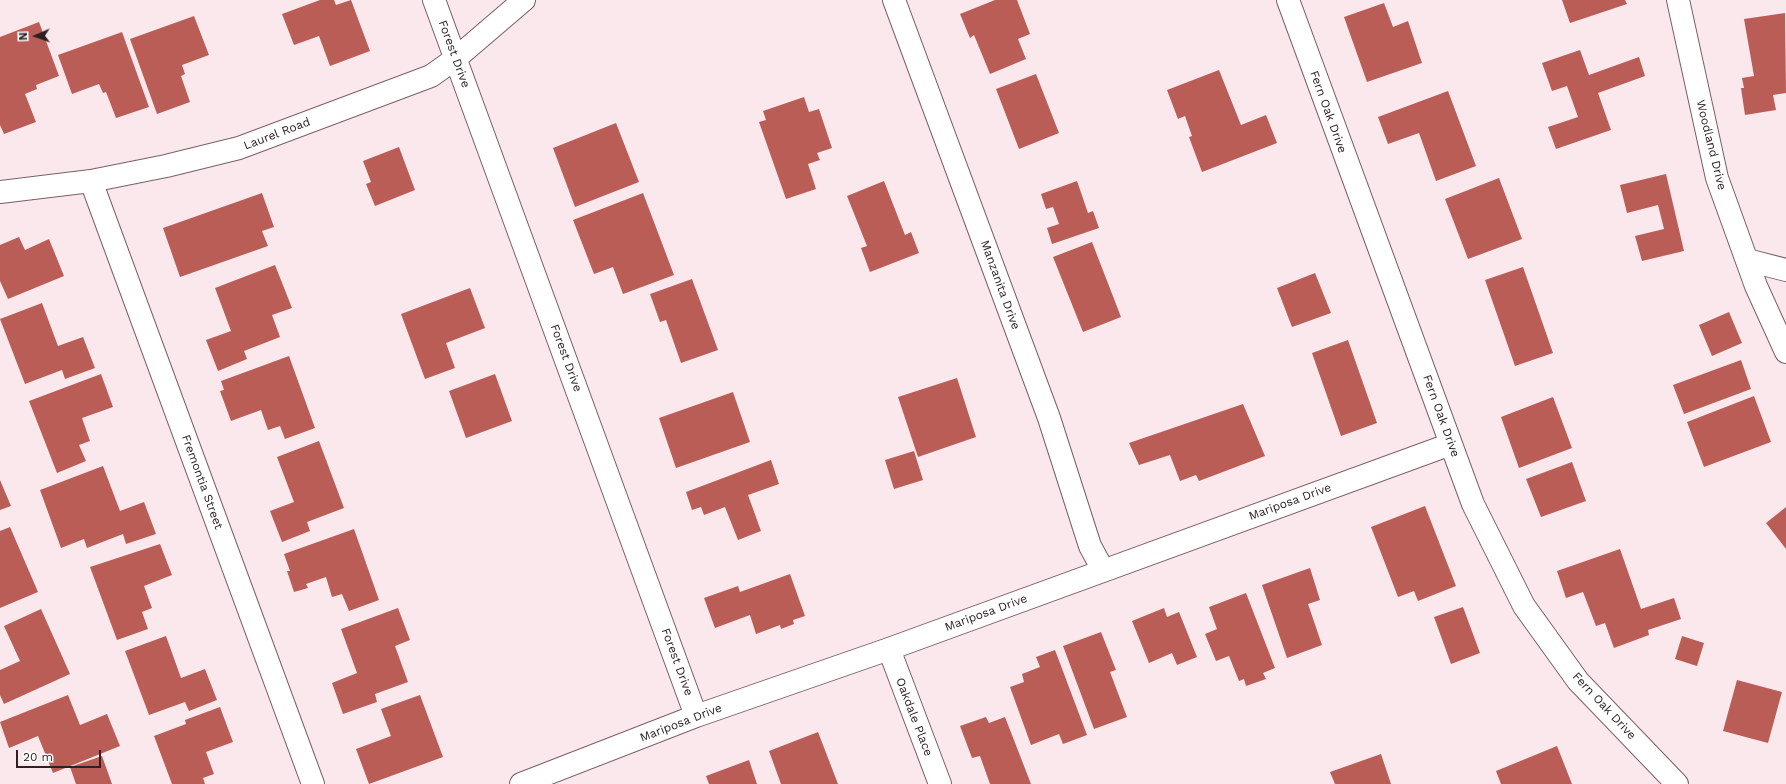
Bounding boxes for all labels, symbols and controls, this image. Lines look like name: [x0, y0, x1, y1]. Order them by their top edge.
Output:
north arrow: [16, 16, 56, 56]
street label: Forest Drive: [435, 18, 473, 90]
text: N: [17, 32, 30, 41]
street label: Fern Oak Drive: [1306, 69, 1350, 155]
street label: Woodland Drive: [1693, 98, 1729, 192]
street label: Laurel Road: [242, 115, 312, 153]
street label: Manzanita Drive: [977, 238, 1023, 332]
street label: Forest Drive: [547, 322, 585, 394]
street label: Fern Oak Drive: [1419, 373, 1463, 459]
street label: Fremontia Street: [178, 433, 226, 531]
street label: Mariposa Drive: [1247, 480, 1333, 524]
street label: Mariposa Drive: [943, 591, 1029, 635]
street label: Forest Drive: [658, 626, 696, 698]
street label: Fern Oak Drive: [1569, 669, 1639, 743]
street label: Oakdale Place: [892, 676, 936, 758]
street label: Mariposa Drive: [638, 701, 724, 745]
scale bar: [18, 742, 103, 768]
text: 20 m: [23, 750, 53, 764]

